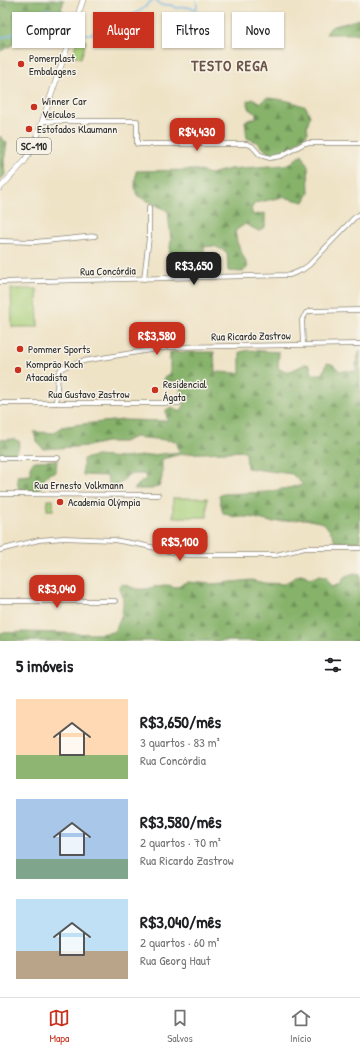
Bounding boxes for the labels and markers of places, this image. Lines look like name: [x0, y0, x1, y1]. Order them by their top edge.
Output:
place label: Pomerplast Embalagens: [29, 51, 76, 78]
marker: Pomerplast Embalagens: [16, 59, 26, 69]
place label: Winner Car Veículos: [42, 94, 88, 121]
marker: Winner Car Veículos: [29, 102, 39, 112]
pin: R$4,430: [160, 118, 234, 152]
place label: Estofados Klaumann: [37, 122, 117, 136]
marker: Estofados Klaumann: [24, 124, 34, 134]
pin: R$3,650: [157, 252, 231, 286]
pin: R$3,580: [120, 322, 194, 356]
place label: Pommer Sports: [28, 342, 90, 356]
marker: Pommer Sports: [15, 344, 25, 354]
place label: Komprão Koch Atacadista: [26, 357, 83, 384]
marker: Komprão Koch Atacadista: [13, 365, 23, 375]
place label: Residencial Ágata: [163, 377, 207, 404]
marker: Residencial Ágata: [150, 385, 160, 395]
place label: Academia Olýmpia: [68, 495, 141, 509]
marker: Academia Olýmpia: [55, 497, 65, 507]
pin: R$5,100: [143, 528, 217, 562]
pin: R$3,040: [20, 575, 94, 609]

